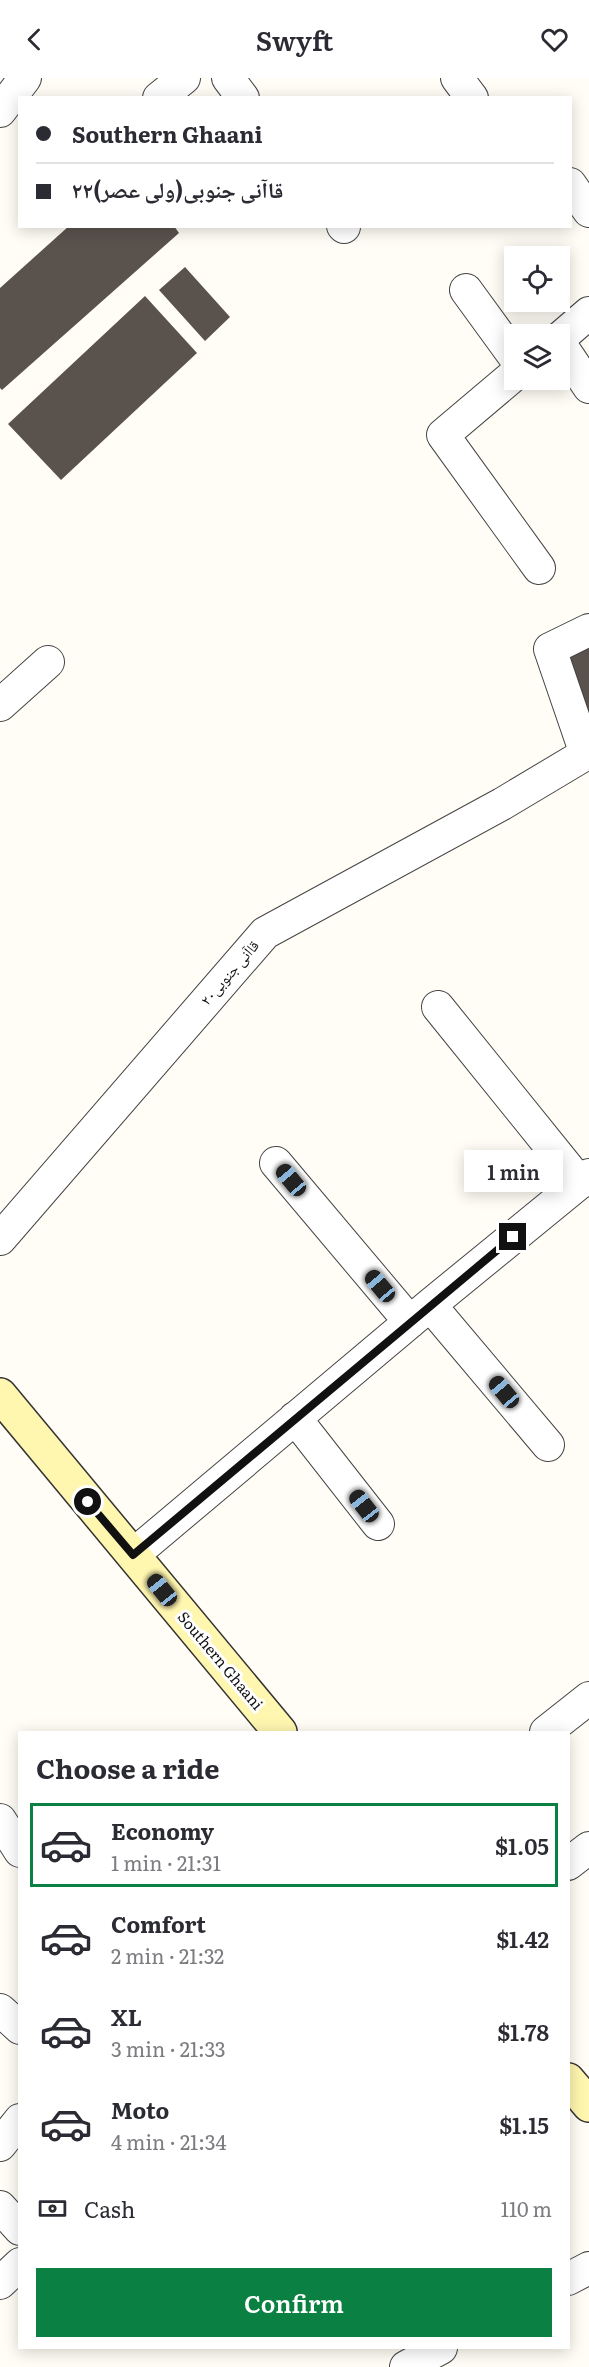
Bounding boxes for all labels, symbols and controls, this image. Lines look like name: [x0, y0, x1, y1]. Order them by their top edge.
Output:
text: Swyft: [256, 19, 333, 59]
icon: back: [18, 23, 51, 56]
icon: heart: [538, 23, 571, 56]
text: Southern Ghaani: [72, 117, 263, 150]
text: ۲۲قاآنی جنوبی(ولی عصر): [72, 172, 283, 205]
map controls: [504, 246, 570, 390]
button: locate: [504, 246, 570, 312]
button: layers: [504, 324, 570, 390]
street label: ۲۰قاآنی جنوبی: [194, 934, 264, 1010]
callout: 1 min: [464, 1150, 562, 1192]
text: 1 min: [487, 1156, 540, 1186]
car: [273, 1160, 309, 1200]
route end: [499, 1223, 526, 1250]
car: [362, 1266, 398, 1306]
car: [486, 1372, 522, 1412]
car: [346, 1486, 382, 1526]
route start: [74, 1488, 101, 1515]
car: [144, 1570, 180, 1610]
street label: Southern Ghaani: [173, 1606, 269, 1714]
text: Choose a ride: [36, 1747, 219, 1787]
text: Economy: [111, 1814, 214, 1847]
icon: car: [39, 1818, 93, 1872]
text: $1.05: [495, 1829, 549, 1862]
text: 1 min · 21:31: [111, 1847, 221, 1877]
text: Comfort: [111, 1907, 206, 1940]
icon: car: [39, 1911, 93, 1965]
text: $1.42: [496, 1922, 549, 1955]
text: 2 min · 21:32: [111, 1940, 224, 1970]
text: XL: [111, 2000, 142, 2033]
icon: car: [39, 2004, 93, 2058]
text: $1.78: [497, 2015, 549, 2048]
text: 3 min · 21:33: [111, 2033, 226, 2063]
text: Moto: [111, 2093, 169, 2126]
icon: car: [39, 2097, 93, 2151]
text: $1.15: [499, 2108, 549, 2141]
text: 4 min · 21:34: [111, 2126, 226, 2156]
icon: cash: [36, 2192, 69, 2225]
text: Cash: [84, 2192, 135, 2225]
text: 110 m: [501, 2193, 552, 2223]
button: Confirm: [36, 2268, 552, 2337]

